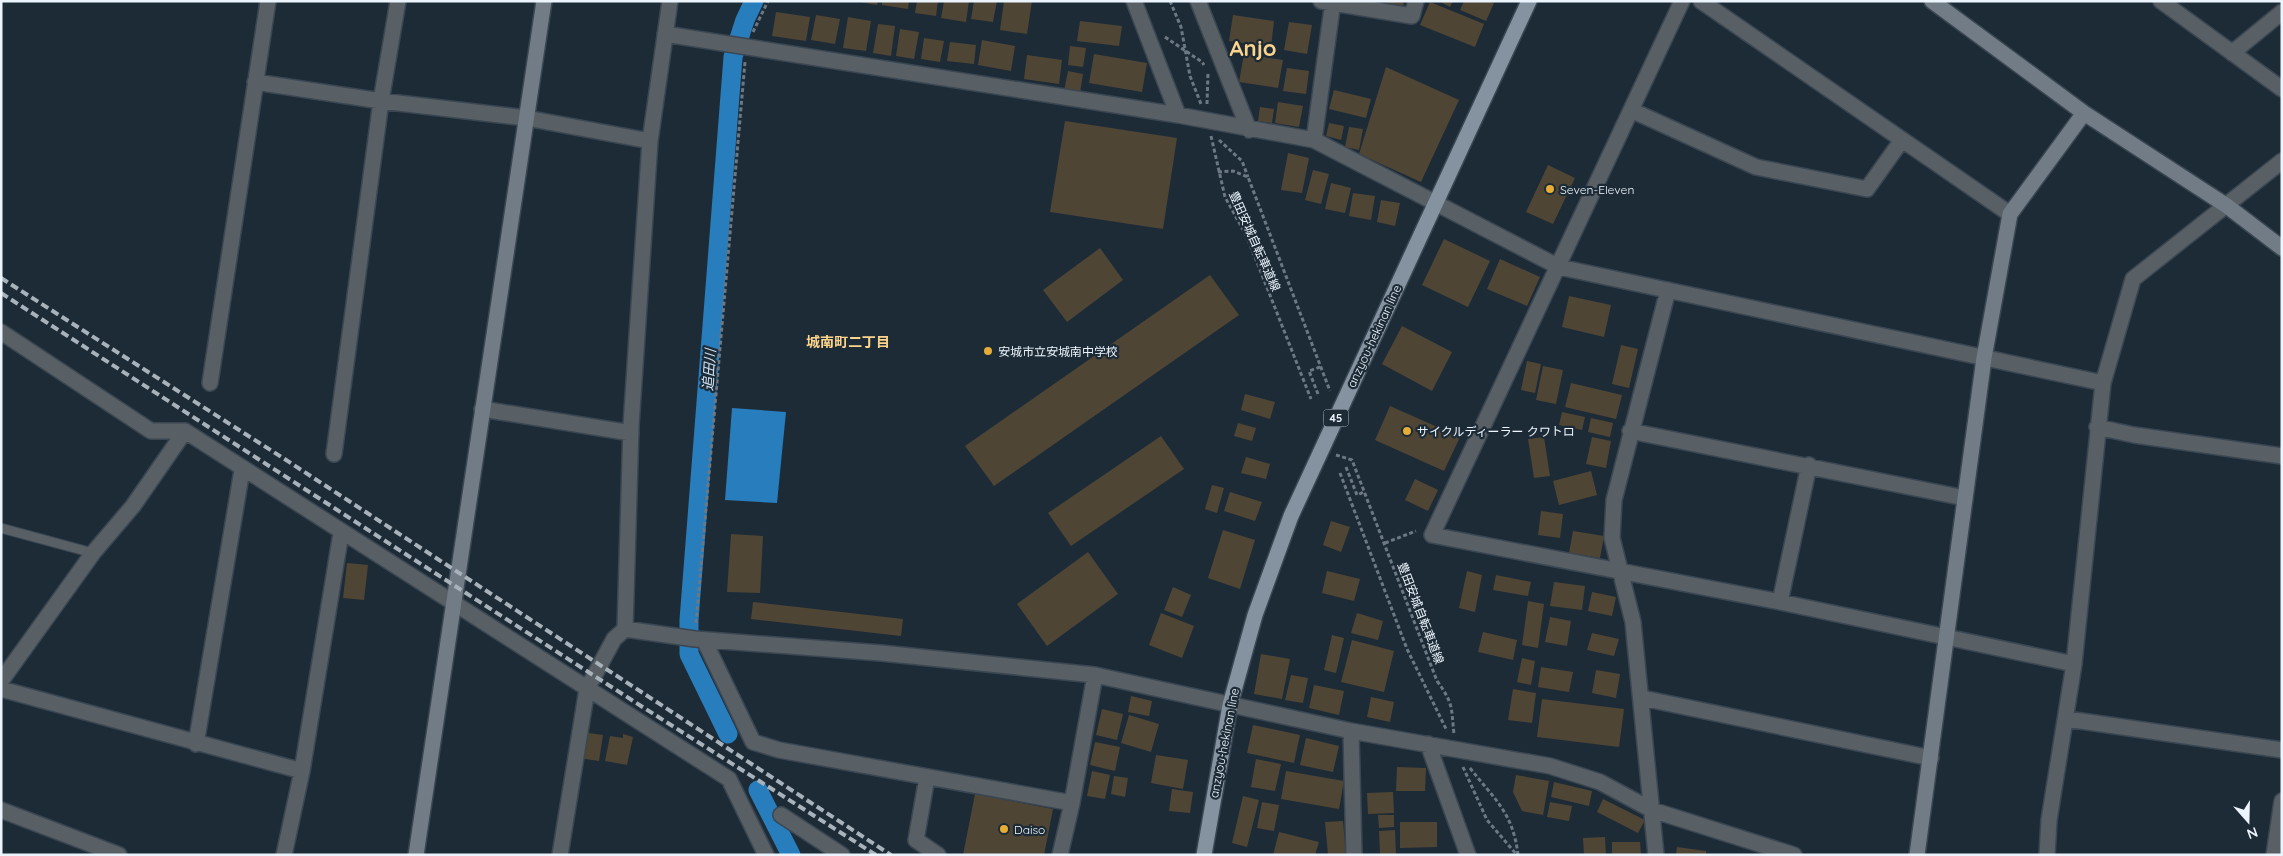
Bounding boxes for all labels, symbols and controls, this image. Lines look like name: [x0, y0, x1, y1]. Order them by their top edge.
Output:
district label: Anjo: [1230, 34, 1276, 62]
place label: Seven-Eleven: [1560, 182, 1634, 197]
marker: Seven-Eleven: [1544, 183, 1556, 195]
street label: 豊田安城自転車道線: [1226, 189, 1284, 293]
street label: anzyou-hekinan line: [1344, 282, 1404, 390]
district label: 城南町二丁目: [806, 333, 890, 351]
place label: 安城市立安城南中学校: [998, 344, 1118, 359]
marker: 安城市立安城南中学校: [982, 345, 994, 357]
water label: 追田川: [699, 346, 720, 392]
road number: 45: [1324, 409, 1348, 426]
place label: サイクルディーラー クワトロ: [1417, 424, 1575, 439]
marker: サイクルディーラー クワトロ: [1401, 425, 1413, 437]
street label: 豊田安城自転車道線: [1395, 560, 1447, 666]
street label: anzyou-hekinan line: [1206, 687, 1242, 799]
north arrow: [2223, 796, 2273, 846]
place label: Daiso: [1014, 822, 1045, 837]
marker: Daiso: [998, 823, 1010, 835]
text: N: [2245, 823, 2260, 843]

